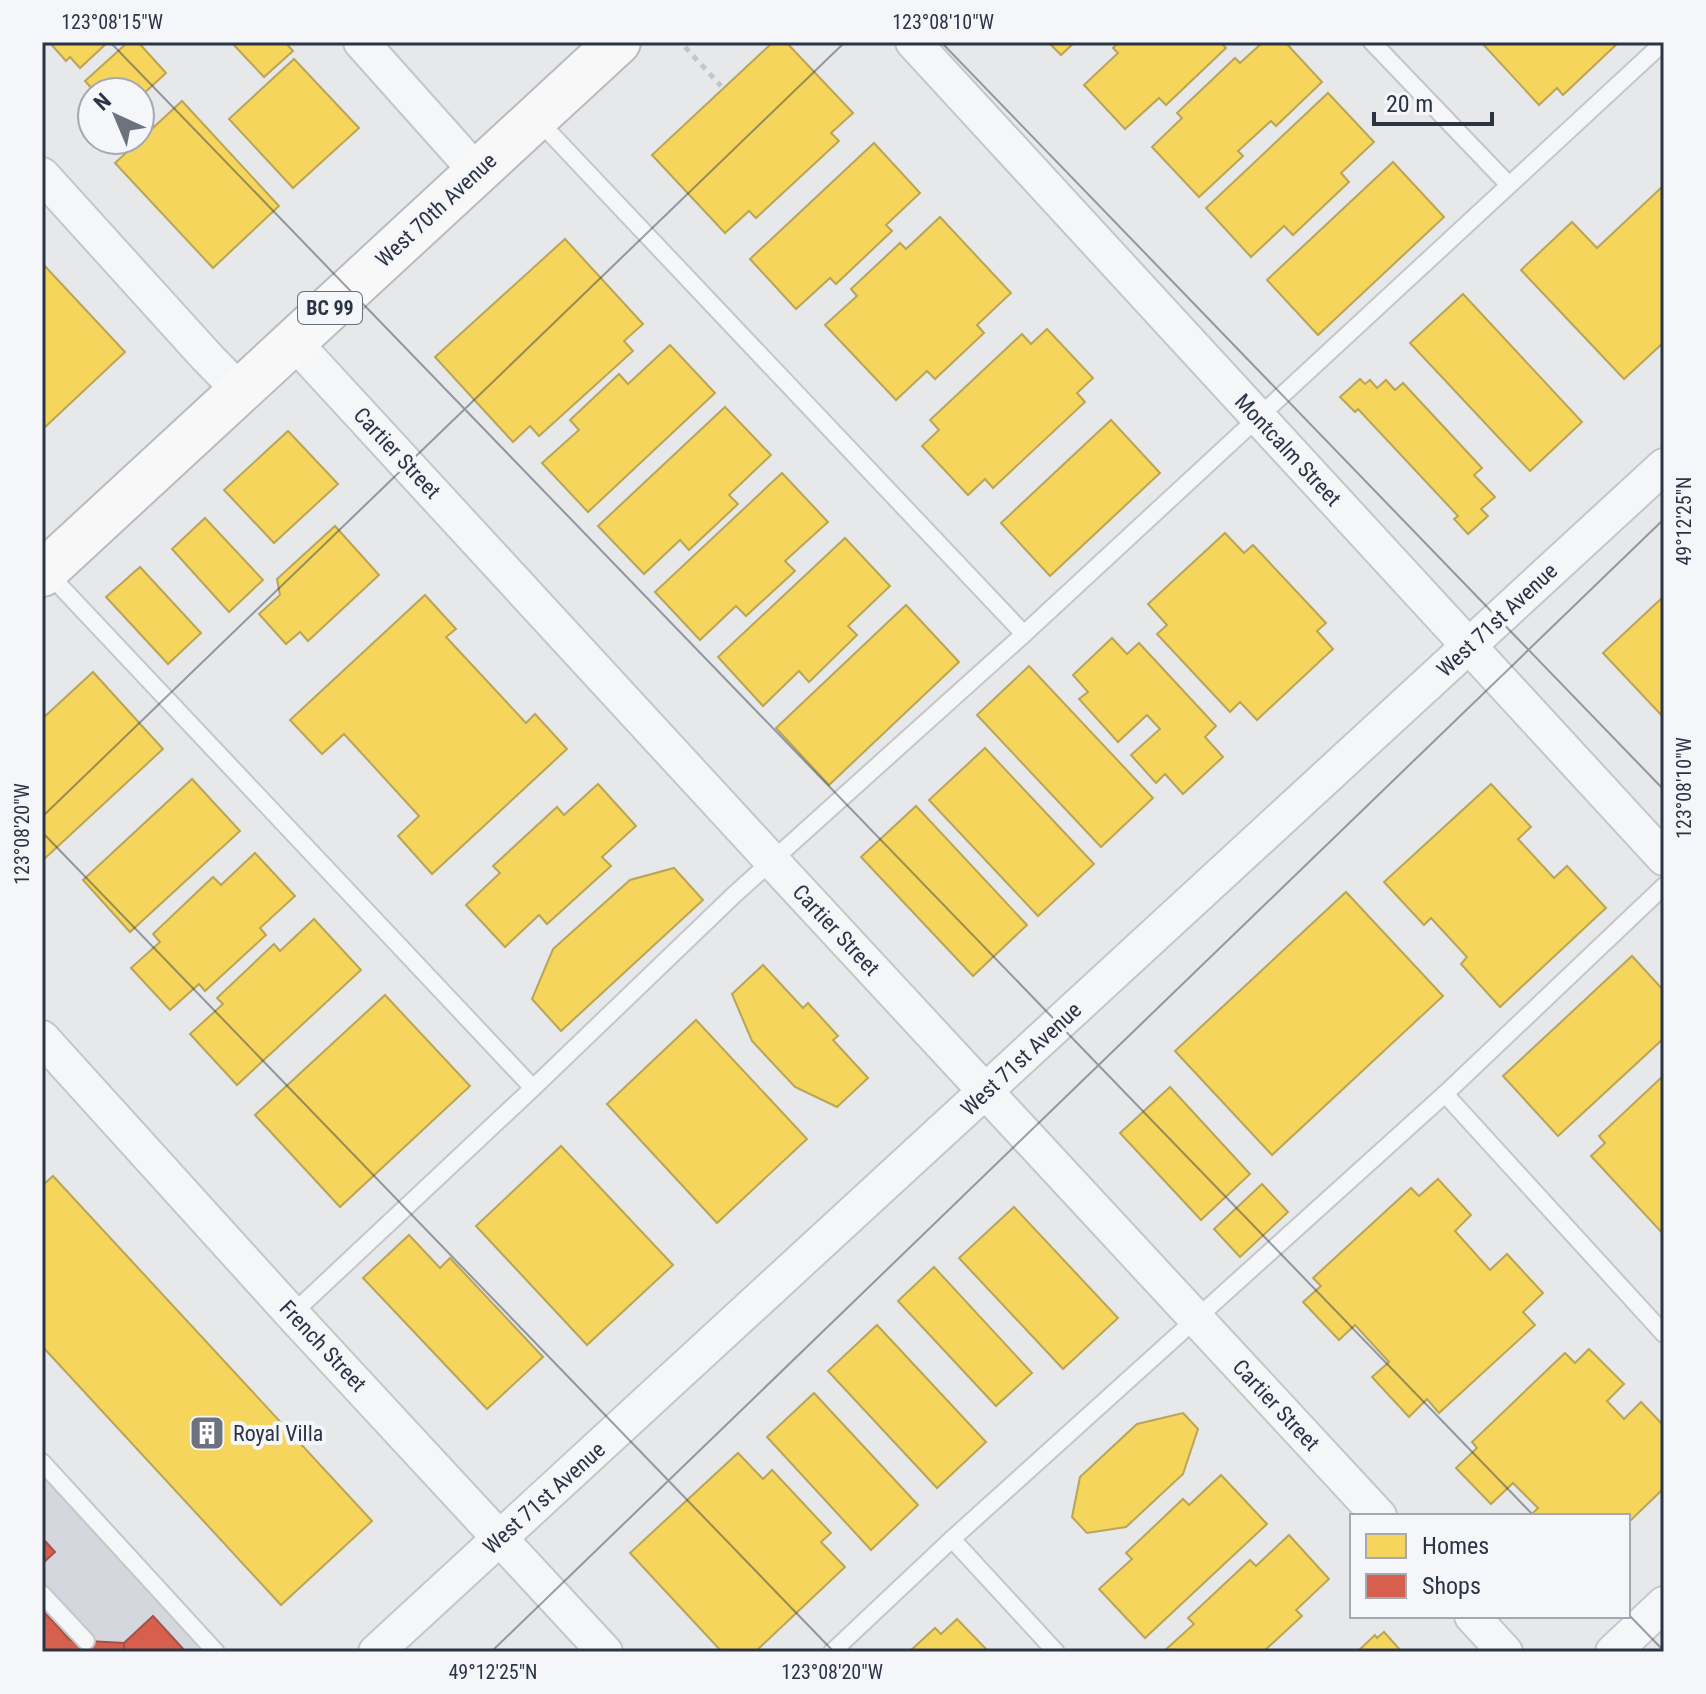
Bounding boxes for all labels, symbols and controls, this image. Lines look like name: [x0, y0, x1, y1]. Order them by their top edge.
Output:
text: 123°08'15"W: [61, 10, 163, 34]
text: 123°08'10"W: [892, 10, 994, 34]
north arrow: [76, 76, 156, 156]
scale bar: [1374, 76, 1492, 126]
text: N: [89, 88, 116, 116]
text: 20 m: [1386, 90, 1433, 118]
street label: West 70th Avenue: [371, 148, 501, 272]
road number: BC 99: [298, 292, 362, 324]
street label: Montcalm Street: [1230, 389, 1346, 511]
street label: Cartier Street: [348, 402, 446, 504]
text: 49°12'25"N: [1672, 476, 1696, 566]
street label: West 71st Avenue: [1432, 558, 1562, 682]
text: 123°08'10"W: [1672, 737, 1696, 839]
text: 123°08'20"W: [10, 783, 34, 885]
street label: Cartier Street: [787, 879, 885, 981]
street label: West 71st Avenue: [956, 997, 1086, 1121]
street label: French Street: [275, 1295, 371, 1397]
street label: Cartier Street: [1227, 1354, 1325, 1456]
building icon: Royal Villa: [188, 1414, 226, 1452]
place label: Royal Villa: [233, 1421, 323, 1446]
street label: West 71st Avenue: [478, 1437, 610, 1559]
legend: [1350, 1514, 1630, 1618]
text: Homes: [1422, 1532, 1489, 1560]
text: Shops: [1422, 1572, 1481, 1600]
text: 49°12'25"N: [448, 1660, 538, 1684]
text: 123°08'20"W: [781, 1660, 883, 1684]

